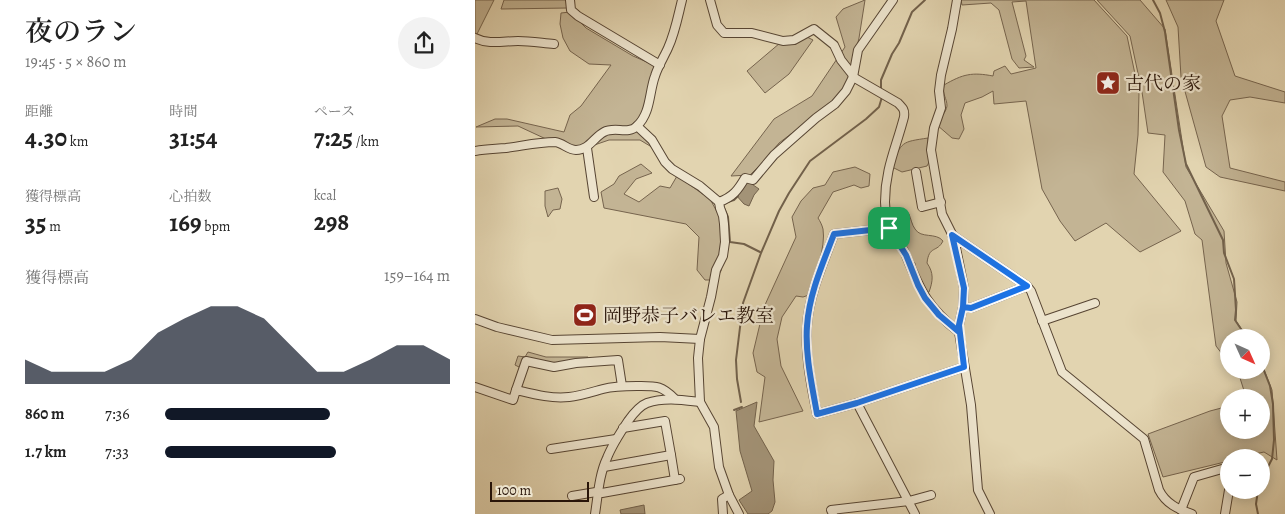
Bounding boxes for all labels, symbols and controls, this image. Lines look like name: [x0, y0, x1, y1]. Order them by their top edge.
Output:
text: 夜のラン: [25, 13, 137, 51]
button: share: [398, 17, 450, 69]
text: 19:45 · 5 × 860 m: [25, 51, 127, 73]
place icon: 古代の家: [1095, 70, 1121, 96]
place label: 古代の家: [1125, 71, 1201, 97]
text: 距離: [25, 102, 53, 121]
text: 時間: [169, 102, 197, 121]
text: ペース: [314, 102, 355, 121]
text: 4.30: [25, 121, 67, 155]
text: 31:54: [169, 121, 217, 155]
text: 7:25: [314, 121, 353, 155]
text: km: [67, 132, 88, 151]
text: /km: [353, 132, 379, 151]
text: kcal: [314, 186, 336, 205]
text: 獲得標高: [25, 187, 81, 206]
text: 心拍数: [169, 187, 211, 206]
text: 298: [314, 205, 349, 239]
text: 35: [25, 206, 46, 240]
text: 169: [169, 206, 202, 240]
pin: [868, 207, 910, 249]
icon: arrive: [875, 214, 903, 242]
text: m: [46, 217, 61, 236]
text: bpm: [202, 217, 230, 236]
text: 159–164 m: [384, 265, 450, 287]
text: 獲得標高: [25, 267, 89, 289]
sports icon: 岡野恭子バレエ教室: [572, 302, 598, 328]
place label: 岡野恭子バレエ教室: [603, 303, 774, 329]
north arrow: [1220, 329, 1270, 379]
map controls: [1220, 329, 1270, 499]
button: +: [1220, 389, 1270, 439]
text: 860 m: [25, 403, 64, 425]
text: 7:36: [105, 403, 130, 425]
text: 1.7 km: [25, 441, 66, 463]
text: 7:33: [105, 441, 129, 463]
button: −: [1220, 449, 1270, 499]
scale bar: [490, 479, 589, 502]
text: 100 m: [497, 481, 531, 500]

